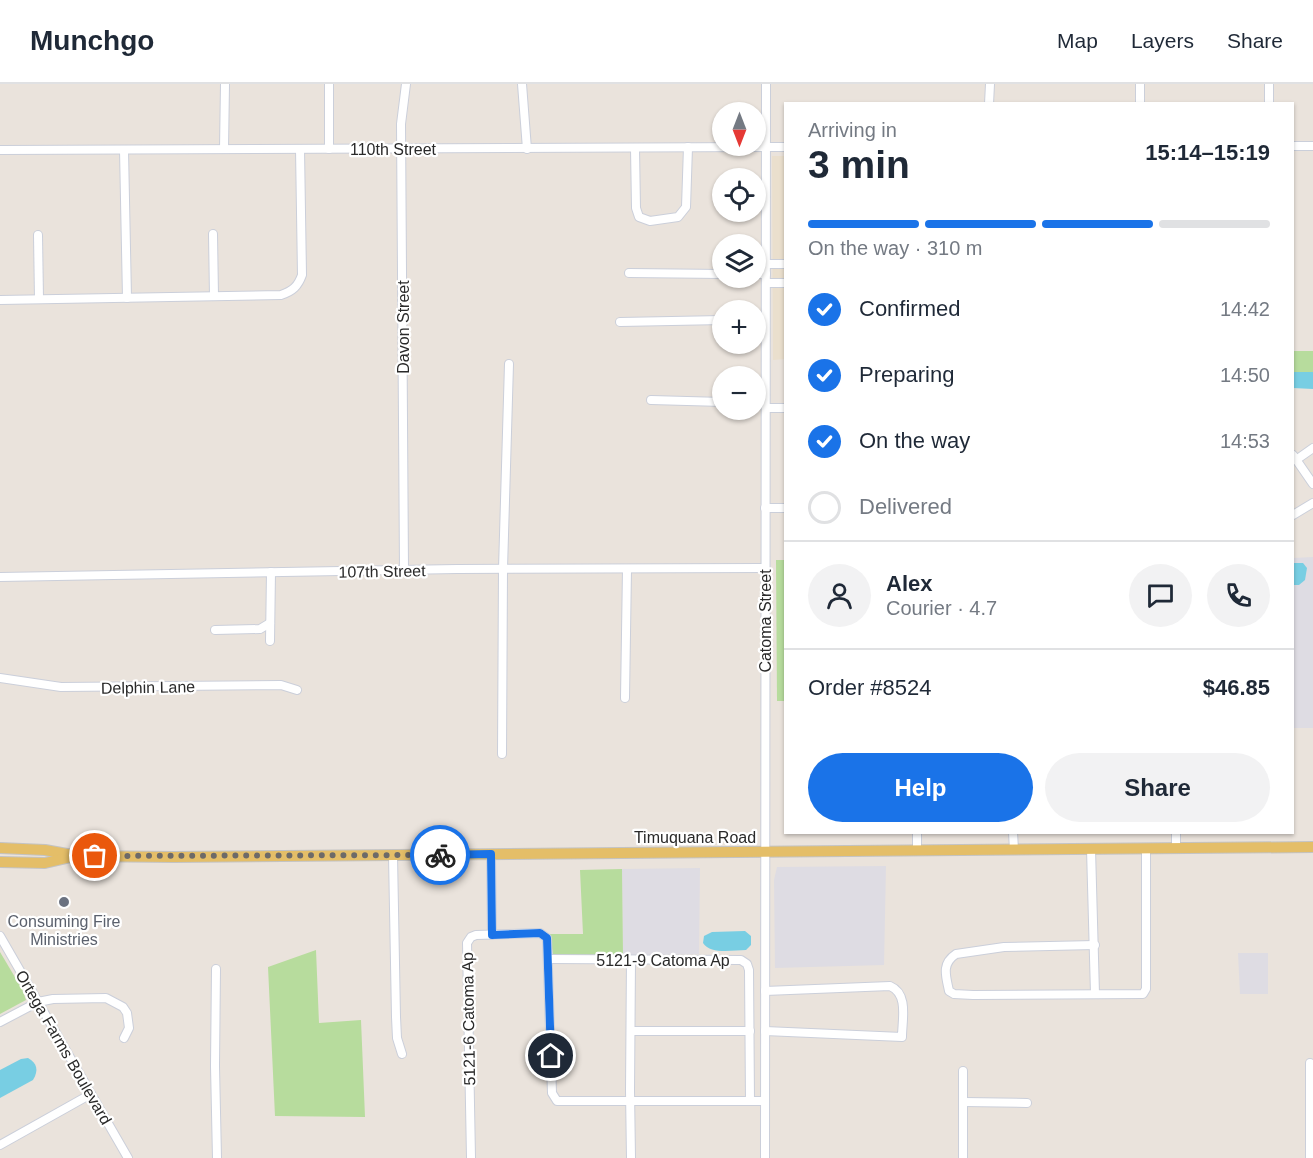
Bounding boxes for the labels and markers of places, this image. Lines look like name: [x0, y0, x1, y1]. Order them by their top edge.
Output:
pin: [69, 830, 120, 881]
marker: Consuming Fire Ministries: [57, 895, 71, 909]
place label: Consuming Fire Ministries: [8, 913, 121, 948]
pin: [525, 1030, 576, 1081]

